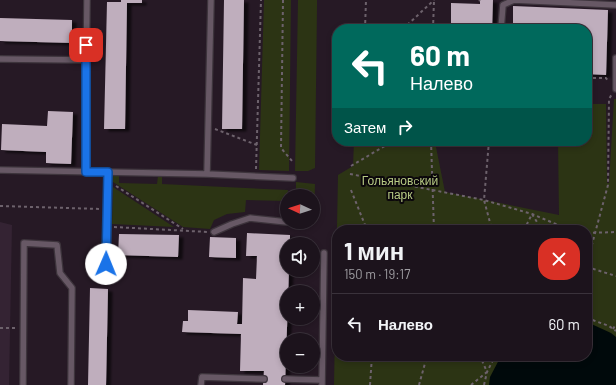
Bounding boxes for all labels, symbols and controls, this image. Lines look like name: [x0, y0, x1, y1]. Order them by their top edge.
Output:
pin: [69, 28, 103, 62]
icon: arrive: [75, 34, 97, 56]
text: 60 m: [410, 38, 470, 72]
icon: left: [344, 40, 396, 92]
text: Налево: [410, 72, 473, 94]
icon: right: [394, 116, 416, 138]
text: Затем: [344, 118, 386, 136]
park label: Гольяновcкий парк: [362, 173, 438, 202]
north arrow: [280, 189, 320, 229]
map controls: [280, 189, 320, 373]
text: 1 мин: [344, 236, 404, 265]
button: sound: [280, 237, 320, 277]
button: close: [538, 238, 580, 280]
position arrow: [85, 243, 127, 285]
text: 150 m · 19:17: [344, 266, 410, 282]
button: +: [280, 285, 320, 325]
icon: left: [344, 313, 366, 335]
text: Налево: [378, 315, 433, 333]
text: 60 m: [548, 315, 580, 333]
button: −: [280, 333, 320, 373]

